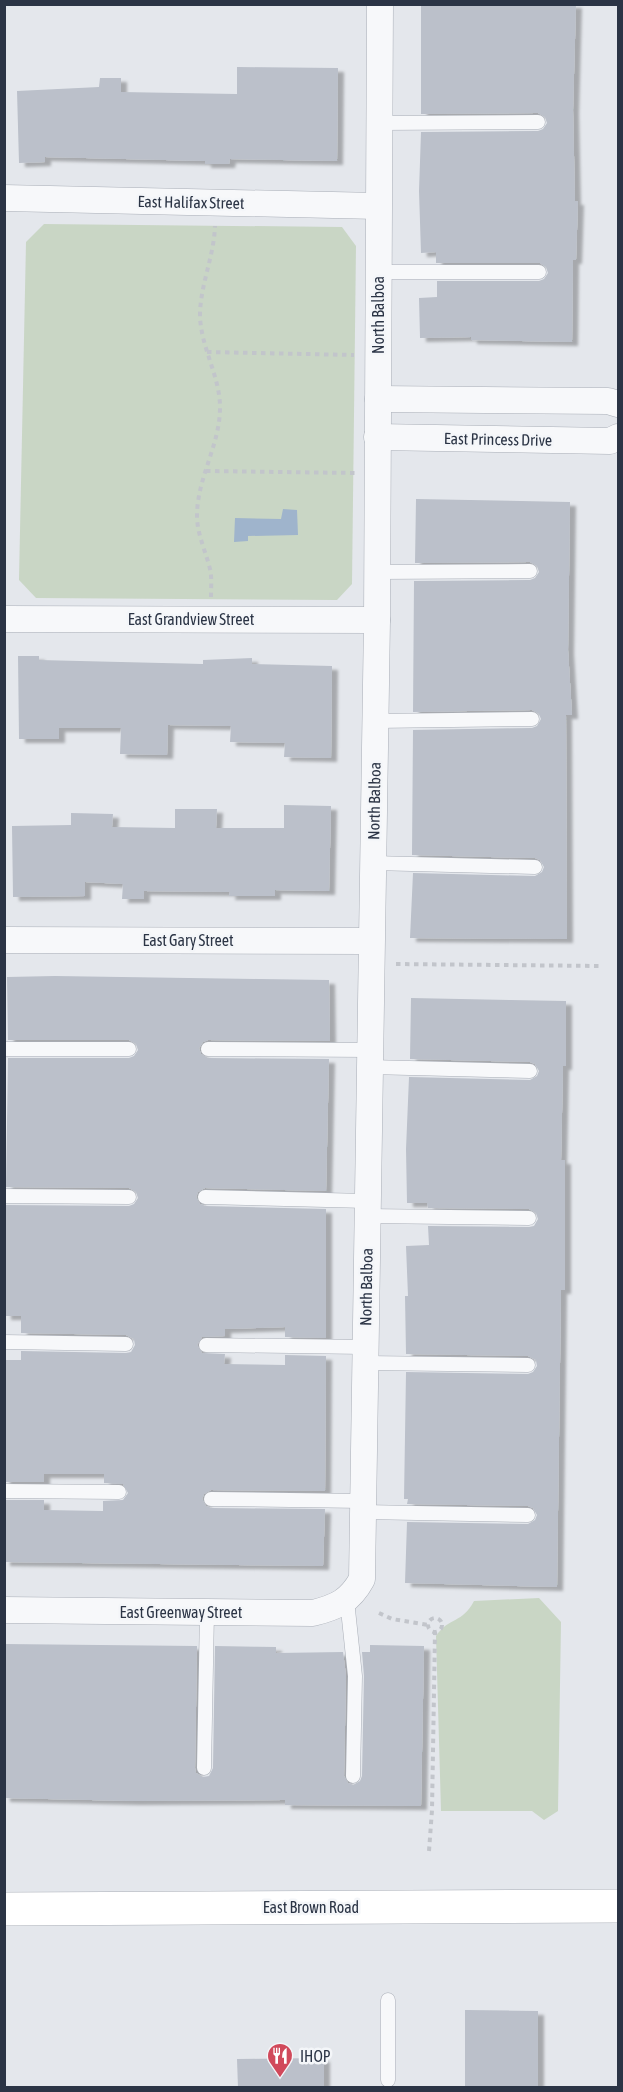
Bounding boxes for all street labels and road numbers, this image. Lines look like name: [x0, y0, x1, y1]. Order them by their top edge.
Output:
street label: East Halifax Street: [137, 192, 245, 212]
street label: North Balboa: [369, 276, 387, 354]
street label: East Princess Drive: [444, 429, 552, 449]
street label: East Grandview Street: [128, 610, 255, 628]
street label: North Balboa: [364, 762, 384, 840]
street label: East Gary Street: [142, 931, 234, 950]
street label: North Balboa: [356, 1248, 376, 1326]
street label: East Greenway Street: [120, 1603, 243, 1622]
street label: East Brown Road: [263, 1898, 359, 1916]

